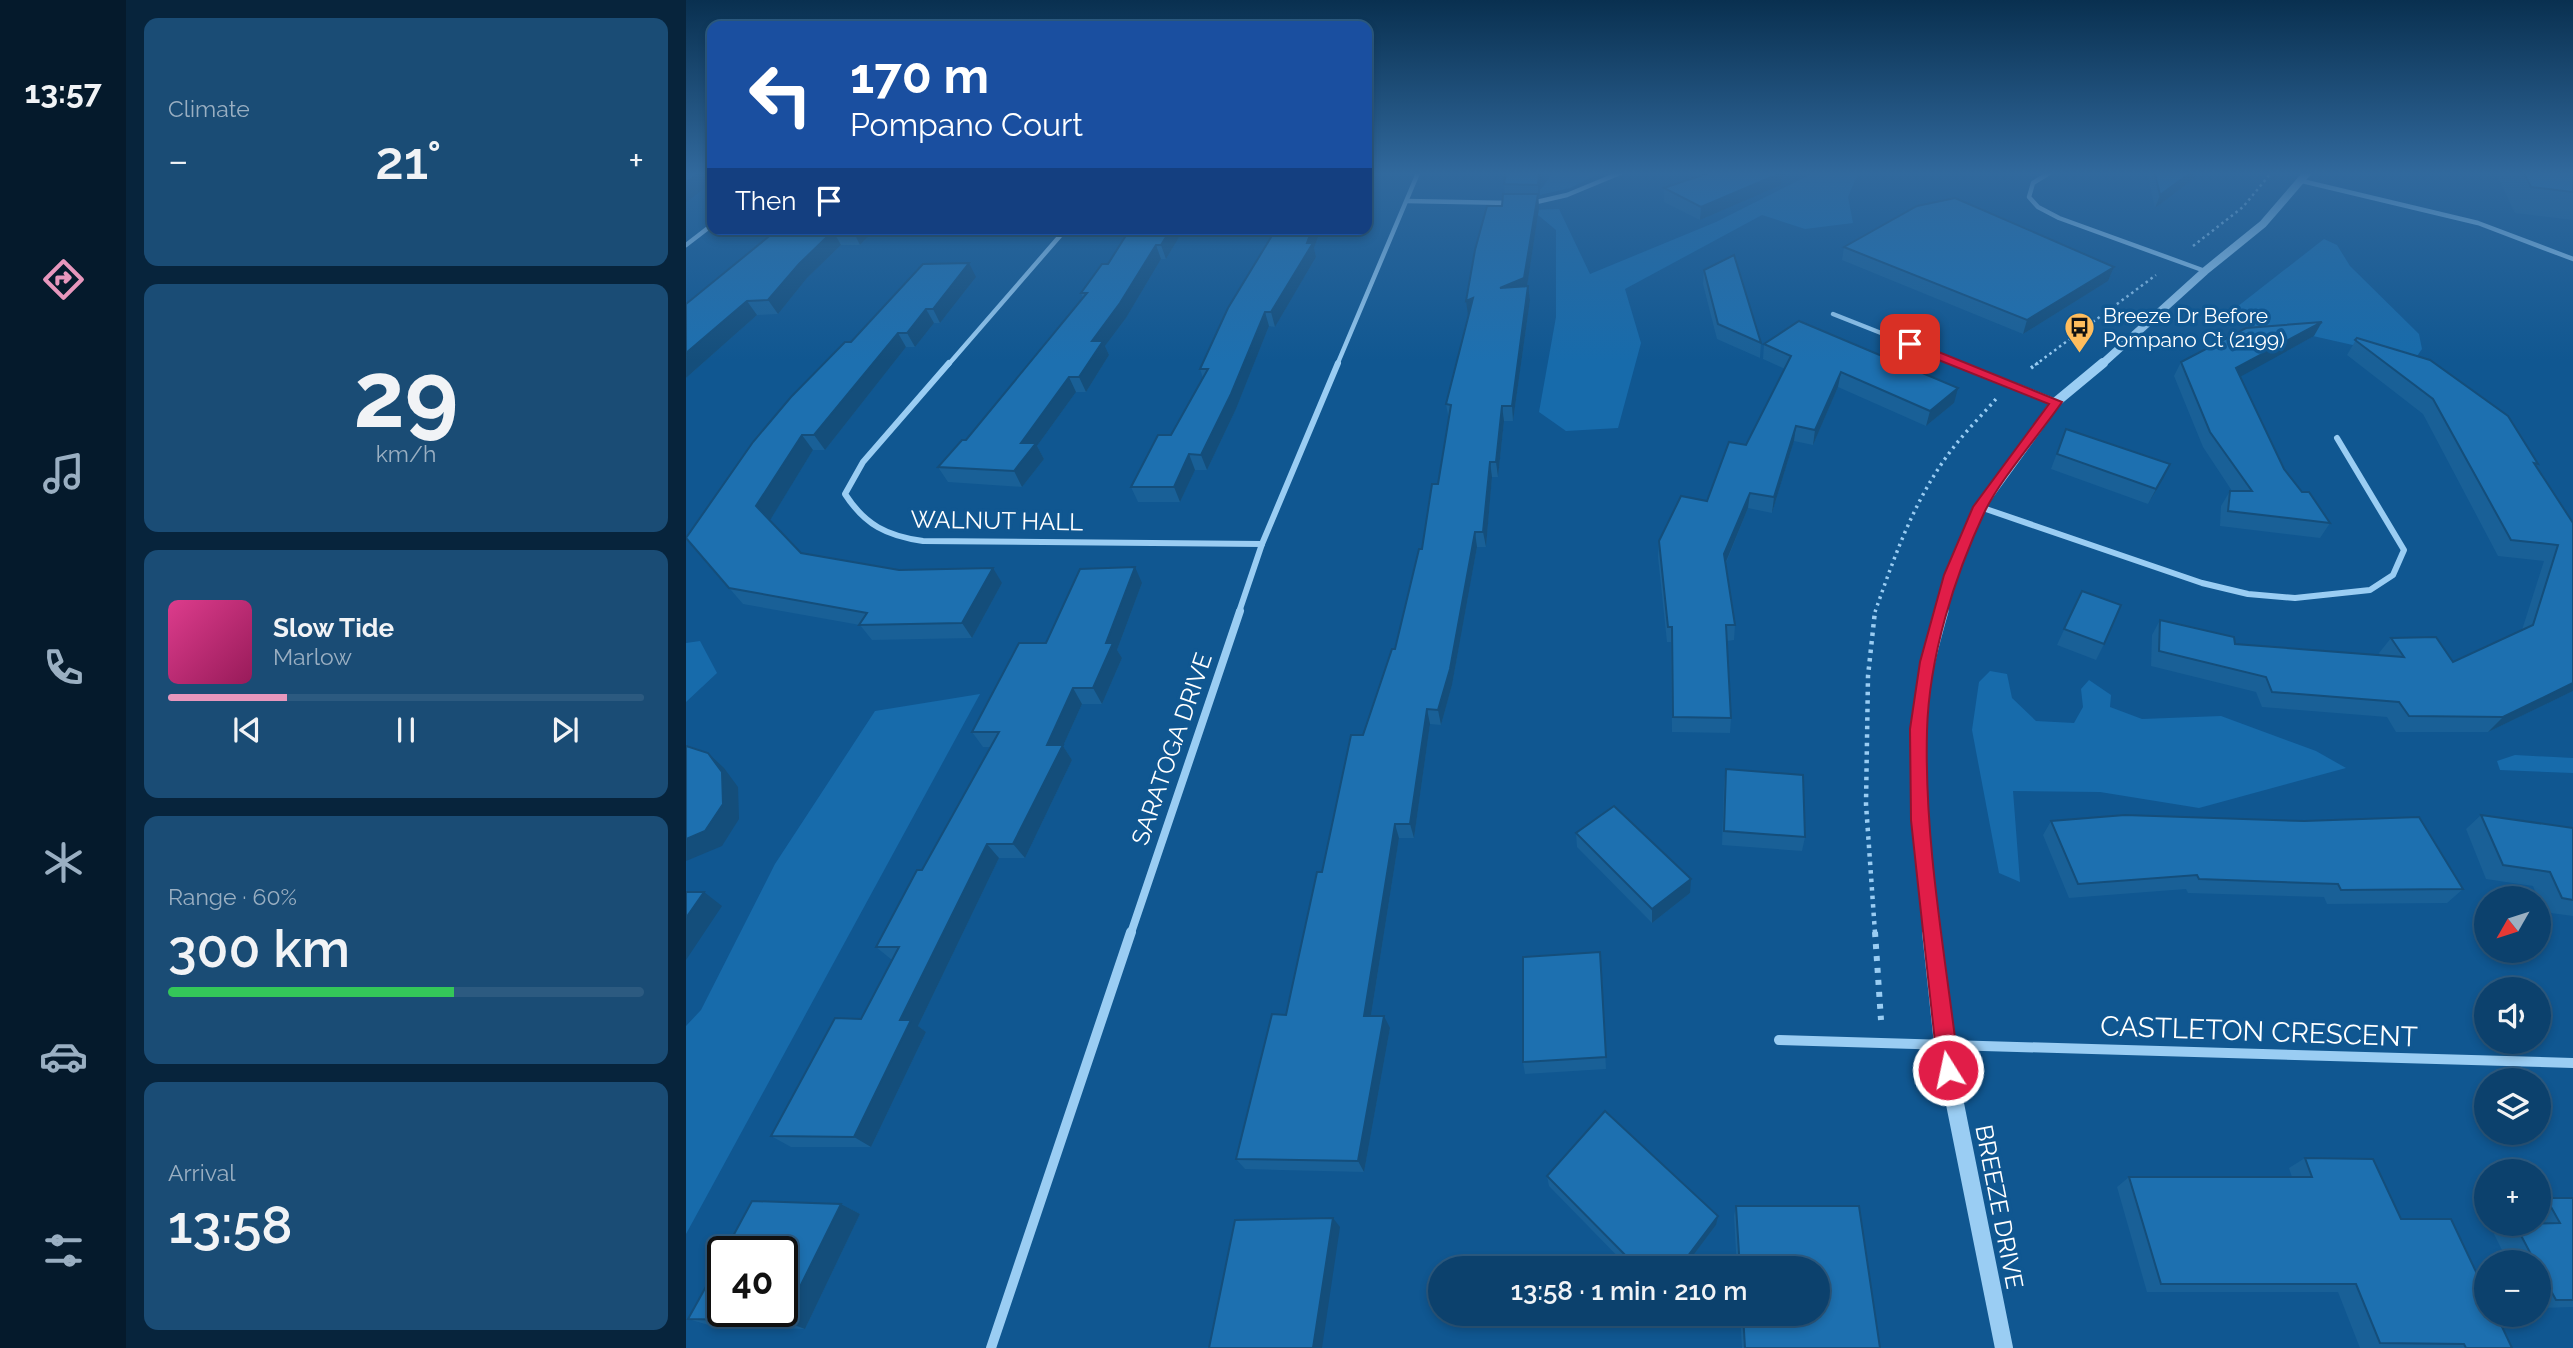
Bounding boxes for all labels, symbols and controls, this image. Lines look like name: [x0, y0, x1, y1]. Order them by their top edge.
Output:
text: 170 m: [850, 47, 989, 104]
icon: left: [735, 49, 826, 140]
text: 13:57: [24, 73, 102, 110]
text: Climate: [168, 95, 250, 122]
text: Pompano Court: [850, 106, 1083, 143]
text: 21°: [375, 130, 442, 191]
text: −: [168, 138, 188, 183]
text: +: [628, 138, 644, 183]
icon: arrive: [810, 182, 848, 220]
text: Then: [735, 186, 796, 216]
icon: directions: [39, 255, 88, 304]
place label: Breeze Dr Before Pompano Ct (2199): [2103, 303, 2285, 352]
bus stop icon: Breeze Dr Before Pompano Ct (2199): [2063, 311, 2097, 355]
pin: [1880, 314, 1940, 374]
icon: arrive: [1891, 325, 1929, 363]
text: 29: [354, 341, 458, 448]
text: km/h: [376, 440, 436, 467]
icon: music: [39, 449, 88, 498]
street label: WALNUT HALL: [911, 504, 1084, 537]
text: Slow Tide: [273, 613, 394, 643]
icon: phone: [39, 643, 88, 692]
text: Marlow: [273, 643, 352, 670]
street label: SARATOGA DRIVE: [1125, 649, 1218, 849]
icon: previous: [228, 711, 266, 749]
icon: pause: [387, 711, 425, 749]
icon: next: [546, 711, 584, 749]
icon: climate: [39, 838, 88, 887]
text: Range · 60%: [168, 883, 297, 910]
north arrow: [2474, 886, 2552, 962]
map controls: [2474, 886, 2551, 1327]
text: 300 km: [168, 918, 350, 979]
button: sound: [2474, 977, 2551, 1054]
street label: CASTLETON CRESCENT: [2100, 1009, 2418, 1054]
icon: car: [39, 1032, 88, 1081]
position arrow: [1911, 1033, 1985, 1107]
button: layers: [2474, 1068, 2551, 1145]
street label: BREEZE DRIVE: [1969, 1122, 2030, 1291]
text: Arrival: [168, 1159, 235, 1186]
button: +: [2474, 1159, 2551, 1236]
text: 13:58: [168, 1194, 293, 1255]
icon: filters: [39, 1226, 88, 1275]
speed limit sign: 40: [707, 1236, 798, 1327]
button: −: [2474, 1250, 2551, 1327]
text: 13:58 · 1 min · 210 m: [1511, 1276, 1747, 1306]

